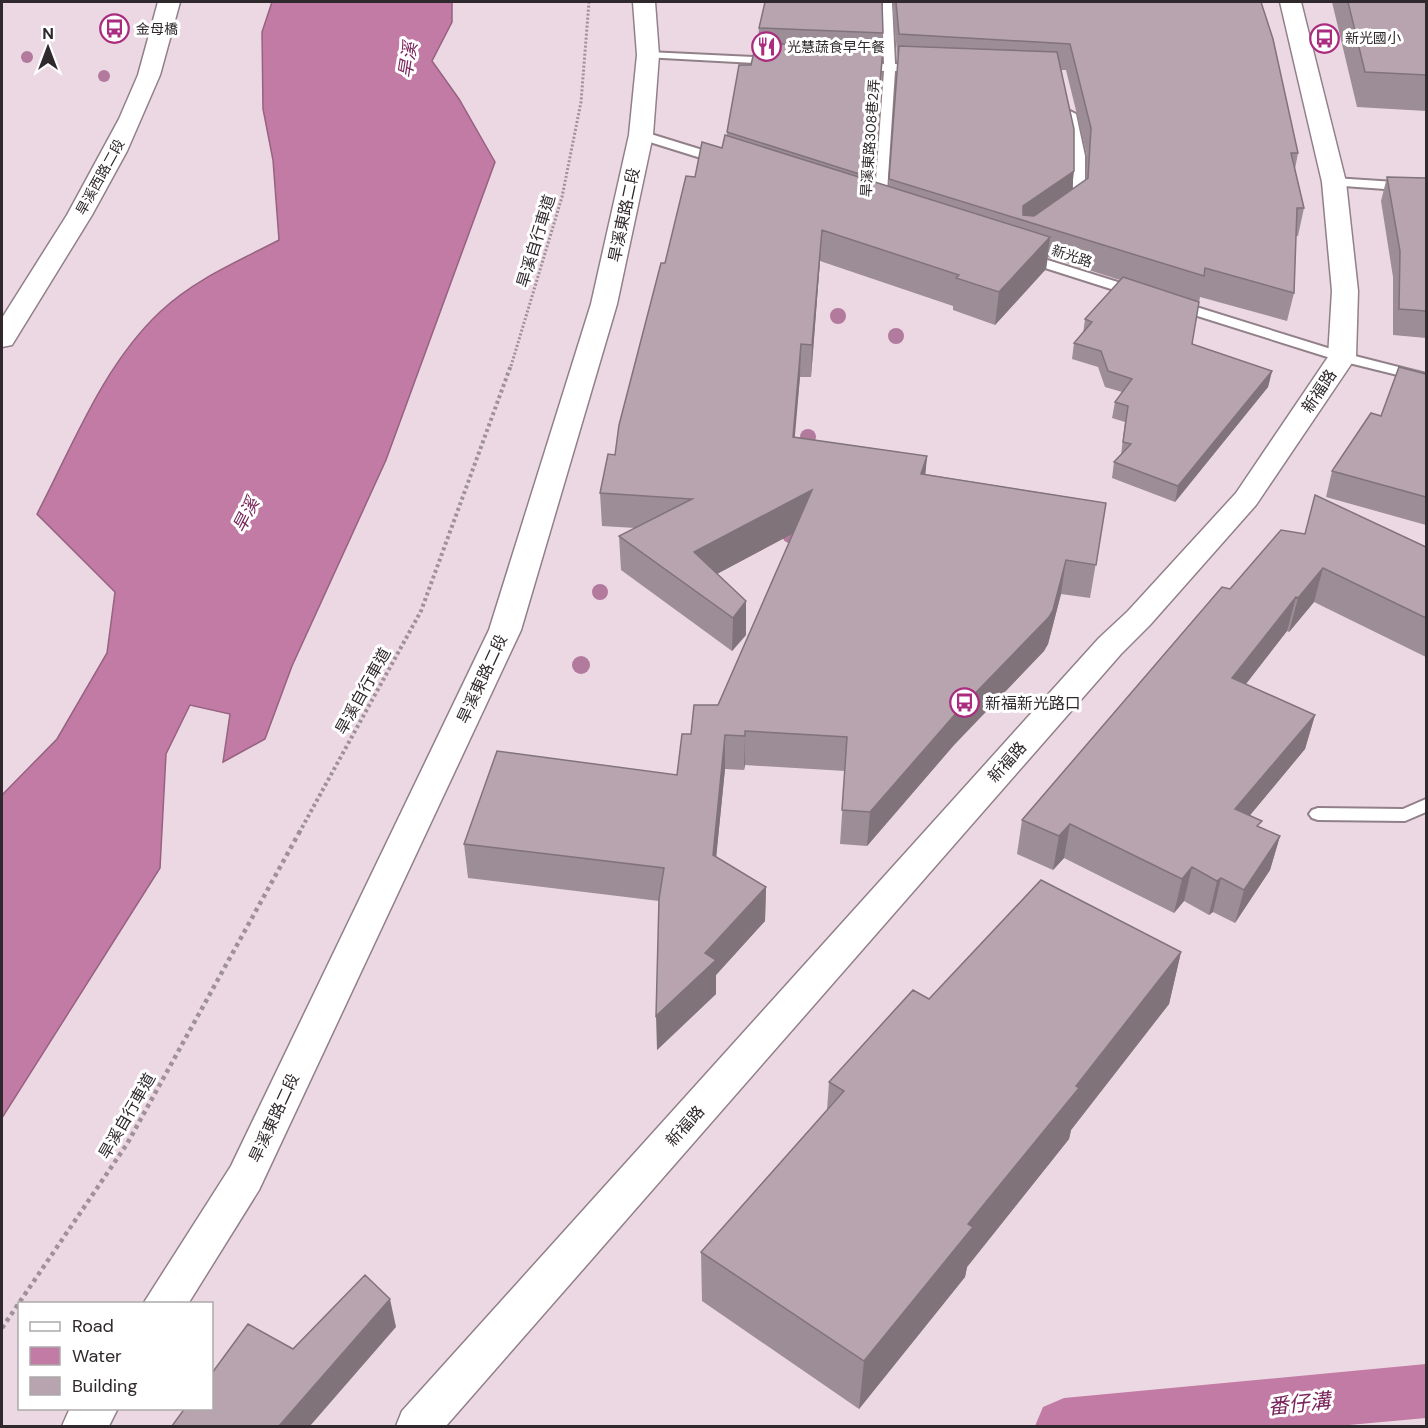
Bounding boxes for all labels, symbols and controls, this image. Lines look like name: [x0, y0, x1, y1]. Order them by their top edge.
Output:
bus stop icon: 金母橋: [99, 13, 131, 45]
north arrow: [18, 18, 78, 78]
place label: 金母橋: [136, 20, 178, 38]
bus stop icon: 新光國小: [1308, 22, 1340, 54]
text: N: [42, 23, 54, 44]
place label: 新光國小: [1345, 29, 1401, 47]
restaurant icon: 光慧蔬食早午餐: [750, 31, 782, 63]
water label: 旱溪: [393, 37, 423, 80]
place label: 光慧蔬食早午餐: [787, 38, 885, 56]
street label: 旱溪東路308巷2弄: [857, 78, 883, 198]
street label: 旱溪西路二段: [72, 136, 128, 218]
street label: 旱溪東路二段: [604, 166, 644, 264]
street label: 旱溪自行車道: [512, 192, 560, 290]
street label: 新光路: [1049, 241, 1095, 271]
street label: 新福路: [1297, 365, 1341, 417]
water label: 旱溪: [227, 491, 266, 536]
street label: 旱溪東路二段: [452, 631, 512, 727]
street label: 旱溪自行車道: [331, 644, 395, 738]
bus stop icon: 新福新光路口: [948, 687, 980, 719]
place label: 新福新光路口: [985, 693, 1081, 714]
street label: 新福路: [983, 737, 1031, 787]
street label: 旱溪自行車道: [94, 1069, 160, 1163]
street label: 旱溪東路二段: [244, 1070, 304, 1166]
street label: 新福路: [661, 1101, 709, 1151]
legend: [18, 1302, 213, 1410]
text: Road: [72, 1314, 114, 1338]
text: Water: [72, 1344, 122, 1368]
text: Building: [72, 1374, 137, 1398]
water label: 番仔溝: [1266, 1386, 1335, 1421]

